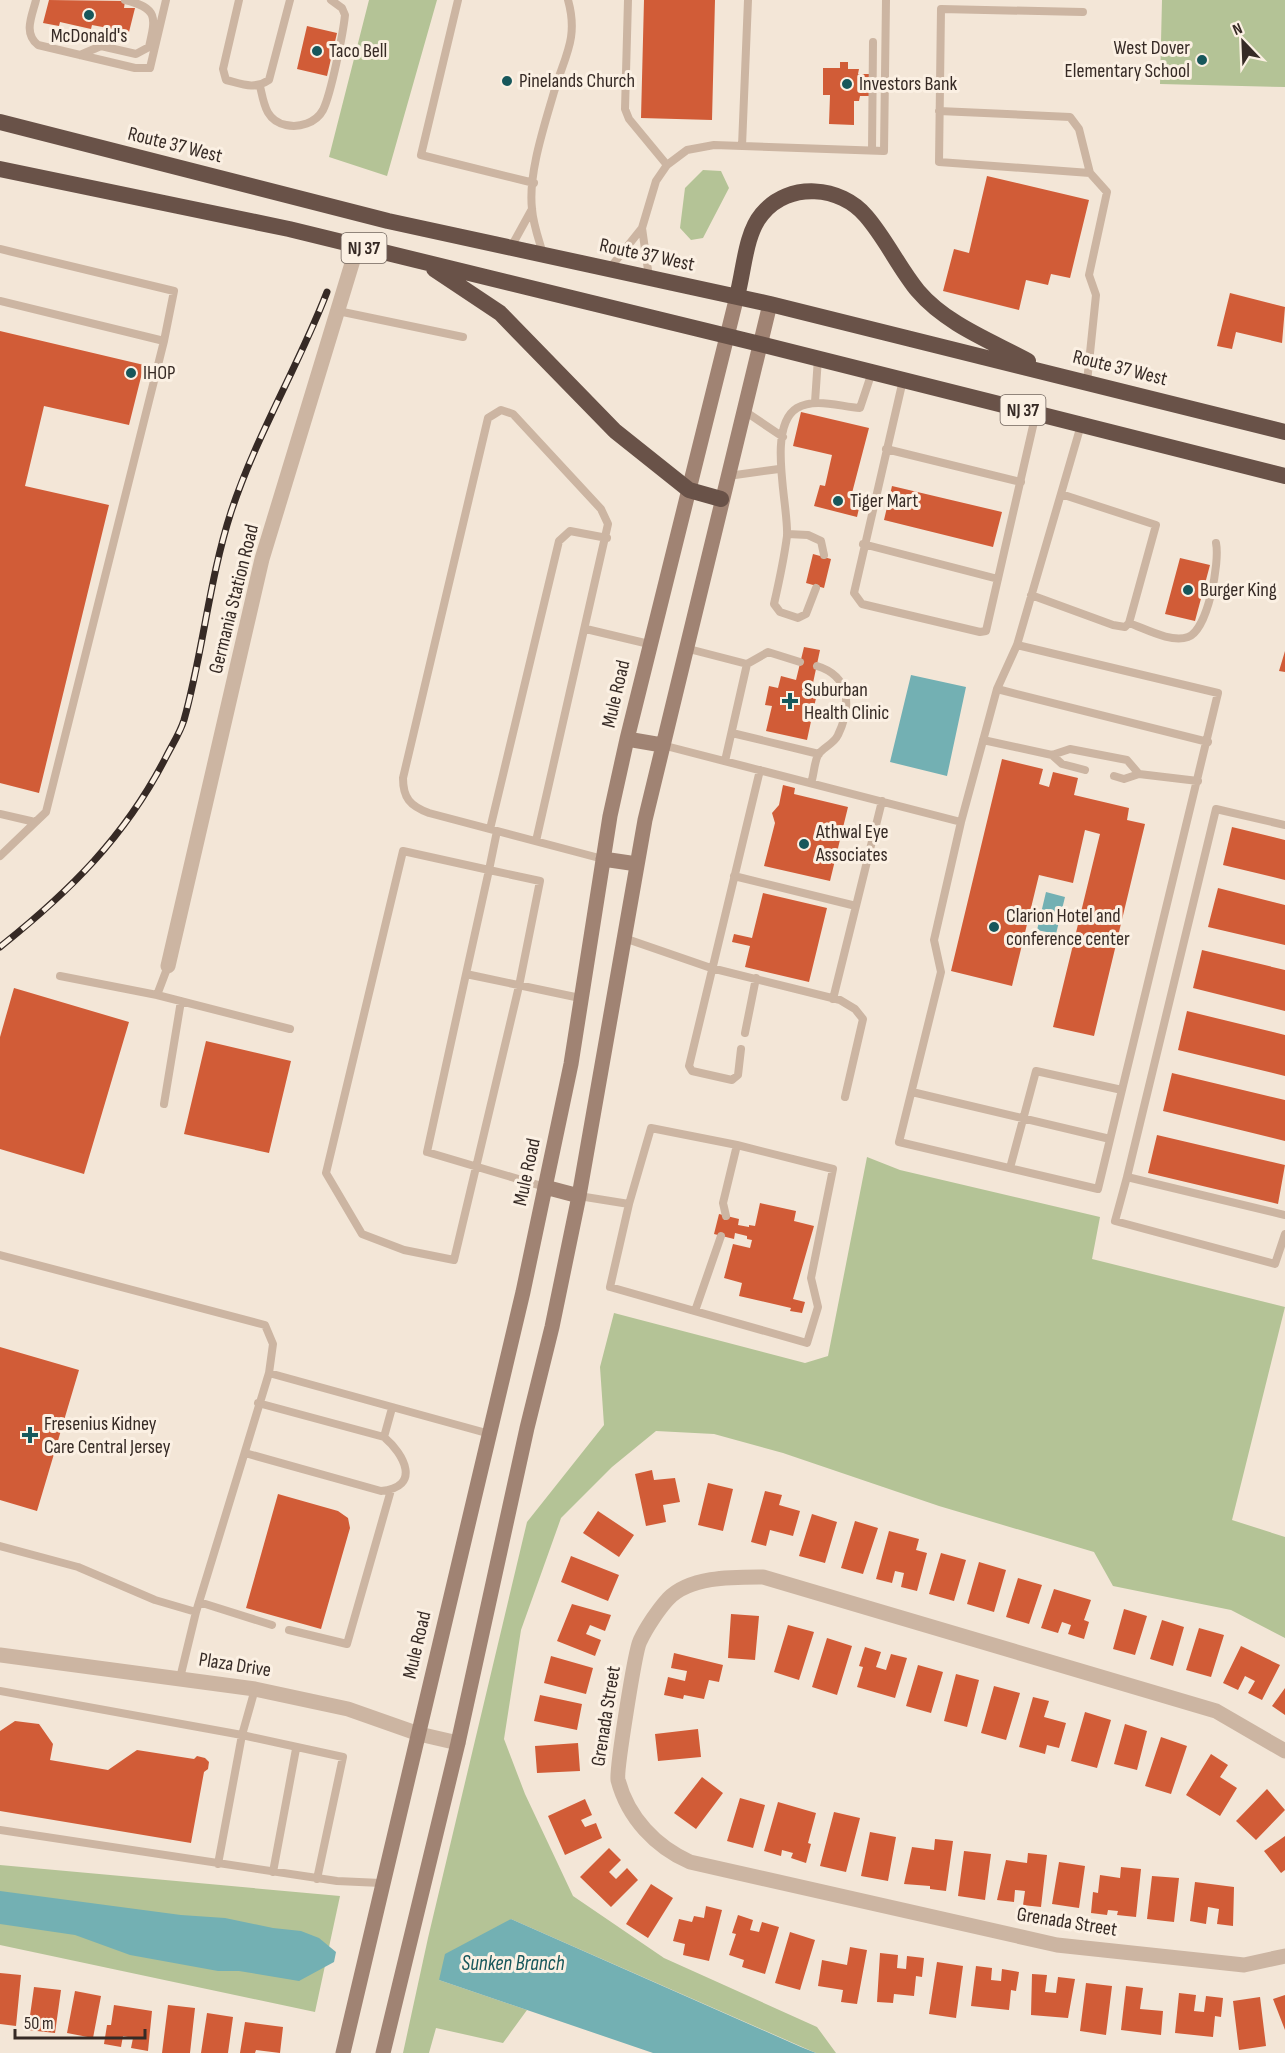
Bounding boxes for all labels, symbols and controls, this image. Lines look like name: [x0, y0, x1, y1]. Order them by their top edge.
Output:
marker: McDonald's: [82, 8, 96, 22]
north arrow: [1213, 12, 1273, 72]
text: N: [1230, 19, 1245, 40]
place label: McDonald's: [51, 24, 127, 48]
place label: West Dover Elementary School: [1064, 36, 1190, 83]
place label: Taco Bell: [329, 39, 387, 63]
marker: Taco Bell: [310, 44, 324, 58]
marker: West Dover Elementary School: [1195, 53, 1209, 67]
place label: Pinelands Church: [519, 69, 635, 93]
place label: Investors Bank: [859, 72, 958, 96]
marker: Pinelands Church: [500, 74, 514, 88]
marker: Investors Bank: [840, 77, 854, 91]
street label: Route 37 West: [125, 122, 225, 168]
road number: NJ 37: [342, 233, 386, 263]
street label: Route 37 West: [597, 233, 697, 277]
street label: Route 37 West: [1070, 345, 1170, 391]
place label: IHOP: [143, 361, 176, 385]
marker: IHOP: [124, 366, 138, 380]
road number: NJ 37: [1000, 395, 1046, 425]
place label: Tiger Mart: [850, 489, 918, 513]
marker: Tiger Mart: [831, 494, 845, 508]
street label: Germania Station Road: [204, 522, 264, 676]
place label: Burger King: [1200, 578, 1277, 602]
marker: Burger King: [1181, 583, 1195, 597]
street label: Mule Road: [597, 658, 635, 730]
place label: Suburban Health Clinic: [804, 678, 889, 725]
marker: Suburban Health Clinic: [781, 692, 799, 710]
place label: Athwal Eye Associates: [815, 820, 889, 867]
marker: Athwal Eye Associates: [797, 837, 811, 851]
place label: Clarion Hotel and conference center: [1006, 904, 1130, 951]
marker: Clarion Hotel and conference center: [987, 920, 1001, 934]
street label: Mule Road: [508, 1136, 546, 1208]
place label: Fresenius Kidney Care Central Jersey: [44, 1412, 171, 1459]
marker: Fresenius Kidney Care Central Jersey: [21, 1426, 39, 1444]
street label: Mule Road: [398, 1609, 436, 1681]
street label: Plaza Drive: [197, 1647, 273, 1683]
street label: Grenada Street: [586, 1664, 626, 1768]
street label: Grenada Street: [1015, 1902, 1119, 1942]
water label: Sunken Branch: [461, 1951, 565, 1976]
scale bar: [15, 2002, 146, 2040]
text: 50 m: [24, 2013, 54, 2034]

